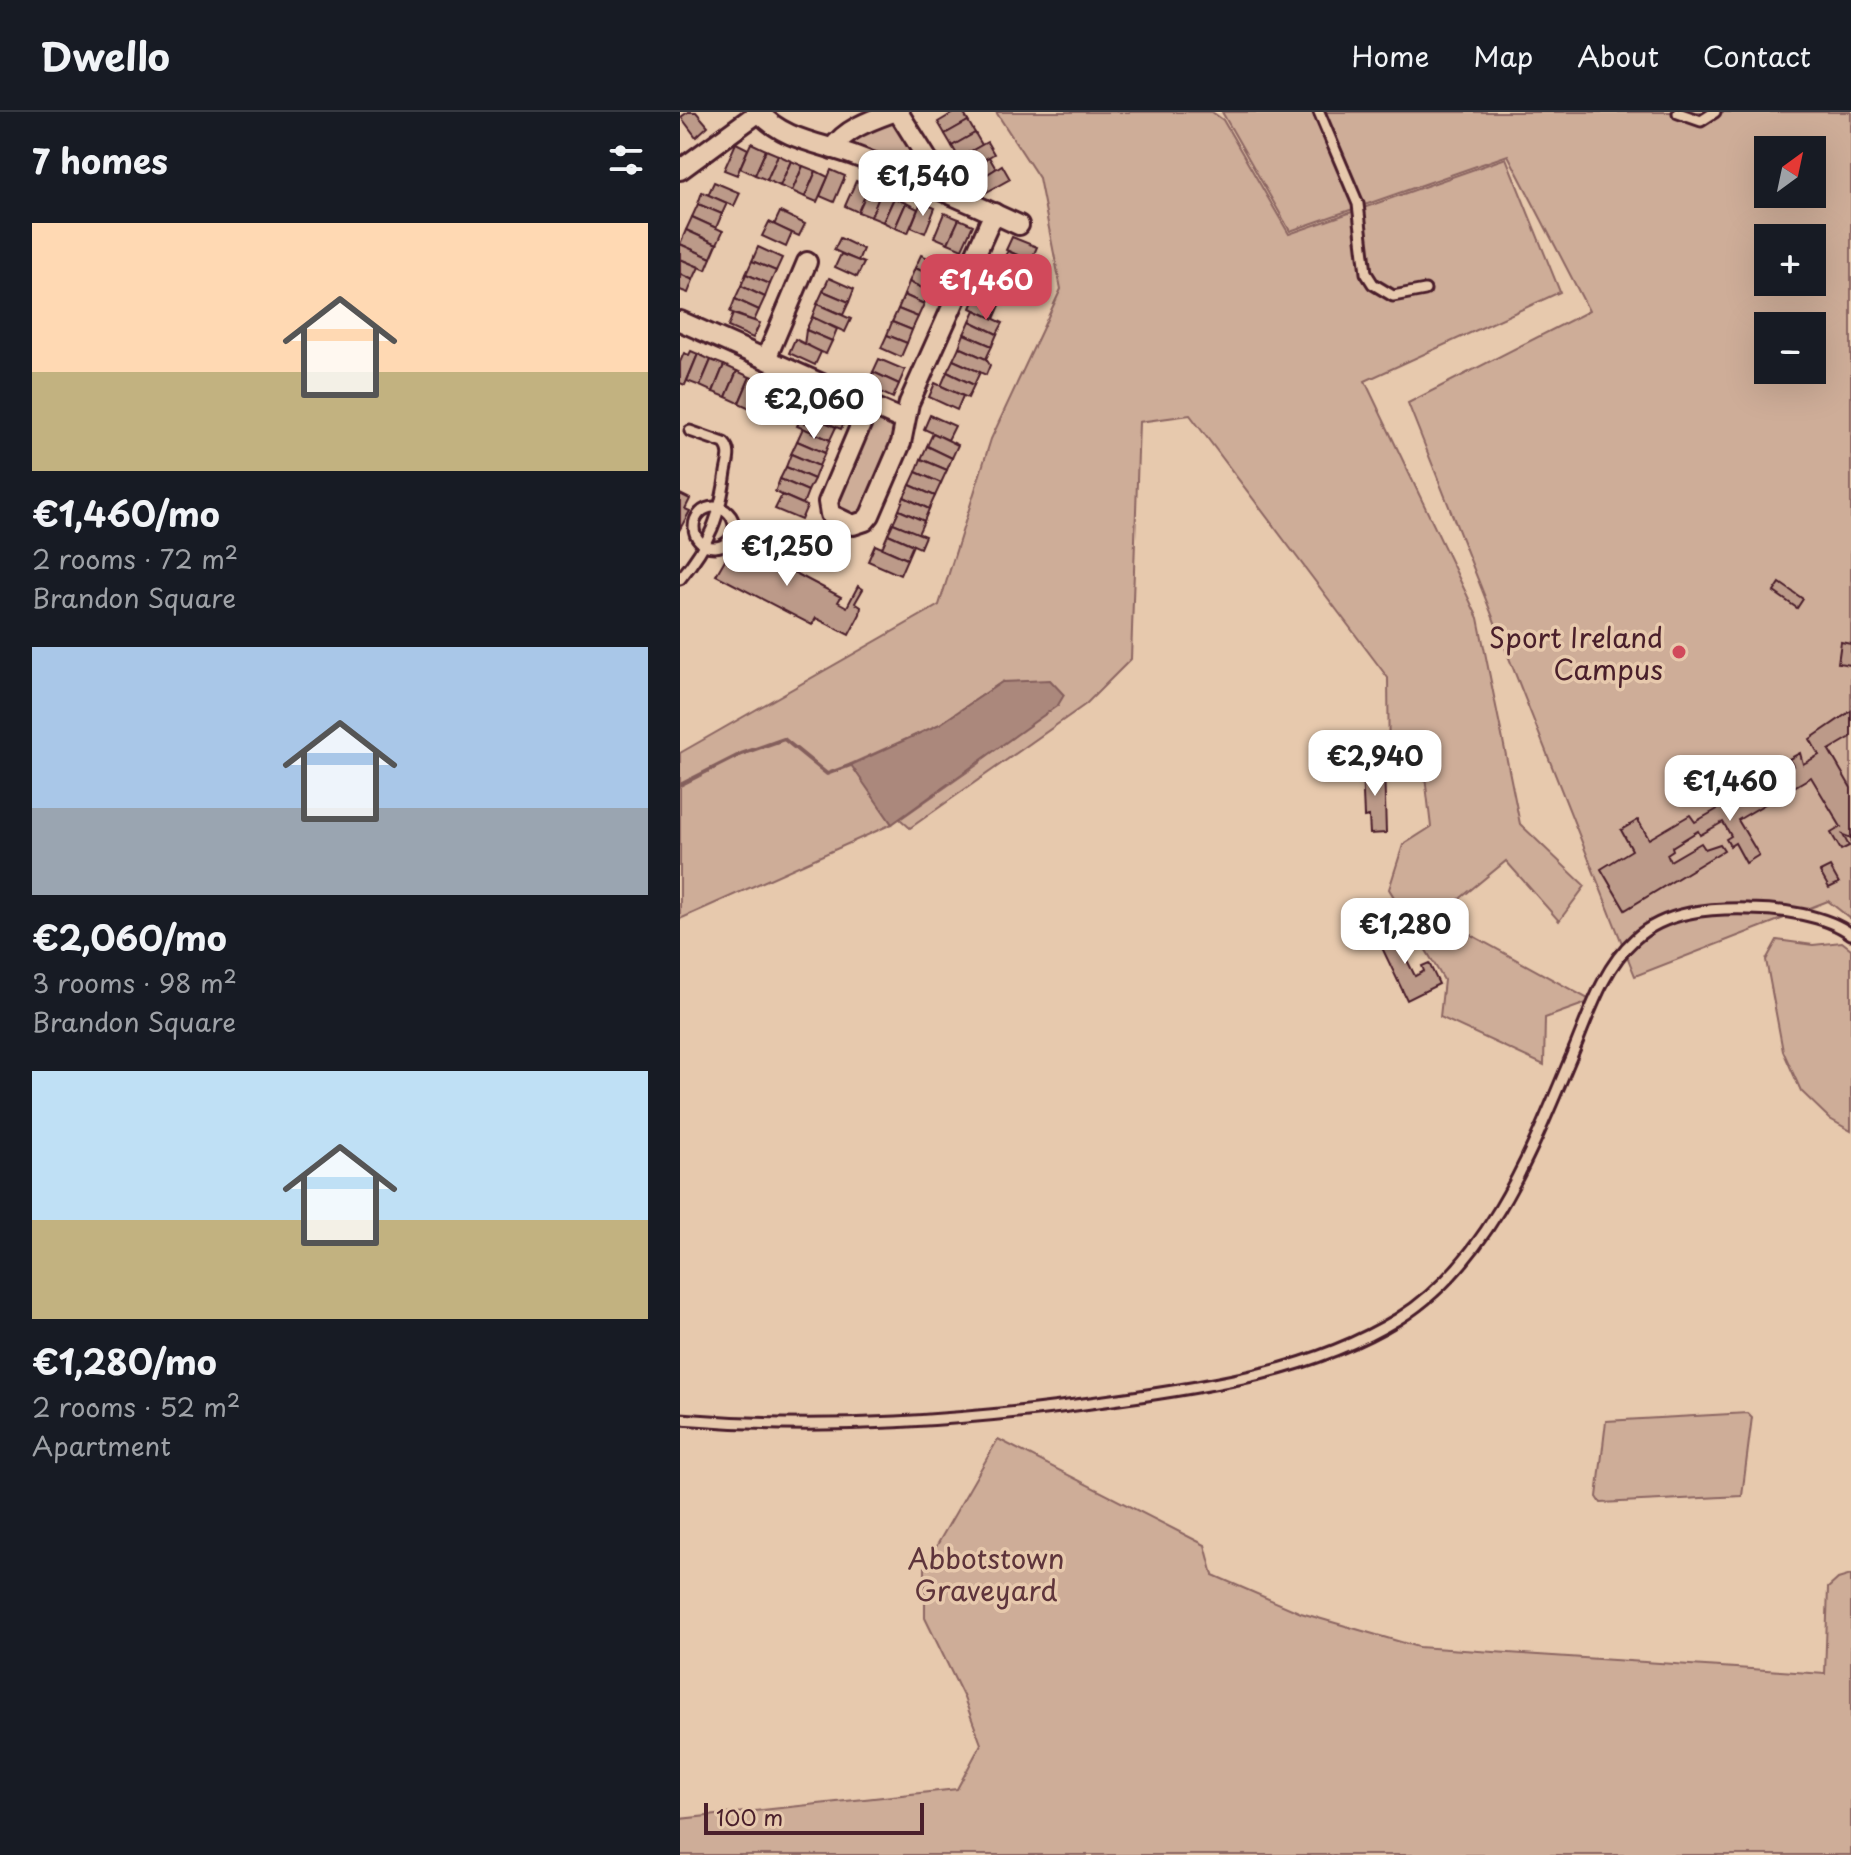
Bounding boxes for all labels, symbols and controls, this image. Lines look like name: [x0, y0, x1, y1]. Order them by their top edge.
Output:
text: Dwello: [40, 27, 170, 84]
text: Home: [1351, 34, 1429, 77]
text: Map: [1473, 34, 1533, 77]
text: About: [1577, 34, 1659, 77]
text: Contact: [1703, 34, 1811, 77]
text: 7 homes: [32, 134, 168, 186]
north arrow: [1754, 136, 1826, 208]
map controls: [1754, 136, 1826, 384]
icon: filters: [604, 138, 648, 182]
pin: €1,540: [858, 150, 988, 218]
text: €1,540: [877, 156, 969, 195]
button: +: [1754, 224, 1826, 296]
pin: €1,460: [921, 254, 1051, 322]
text: €1,460: [939, 260, 1033, 299]
icon: home: [268, 275, 412, 419]
button: −: [1754, 312, 1826, 384]
pin: €2,060: [749, 373, 879, 441]
text: €2,060: [764, 379, 864, 418]
text: €1,460/mo: [32, 487, 220, 539]
pin: €1,250: [722, 520, 852, 588]
text: €1,250: [741, 526, 833, 565]
text: 2 rooms · 72 m²: [32, 539, 238, 578]
text: Brandon Square: [32, 578, 236, 617]
place label: Sport Ireland Campus: [1489, 615, 1663, 690]
marker: Sport Ireland Campus: [1670, 643, 1688, 661]
icon: home: [268, 699, 412, 843]
pin: €2,940: [1310, 730, 1440, 798]
text: €2,940: [1326, 736, 1424, 775]
pin: €1,460: [1665, 755, 1795, 823]
text: €1,460: [1683, 761, 1777, 800]
pin: €1,280: [1340, 898, 1470, 966]
text: €1,280: [1359, 904, 1451, 943]
text: €2,060/mo: [32, 911, 227, 963]
text: 3 rooms · 98 m²: [32, 963, 237, 1002]
text: Brandon Square: [32, 1002, 236, 1041]
icon: home: [268, 1123, 412, 1267]
text: €1,280/mo: [32, 1335, 217, 1387]
text: 2 rooms · 52 m²: [32, 1387, 240, 1426]
text: Apartment: [32, 1426, 171, 1465]
park label: Abbotstown Graveyard: [907, 1536, 1065, 1611]
scale bar: [704, 1799, 924, 1835]
text: 100 m: [716, 1800, 783, 1833]

